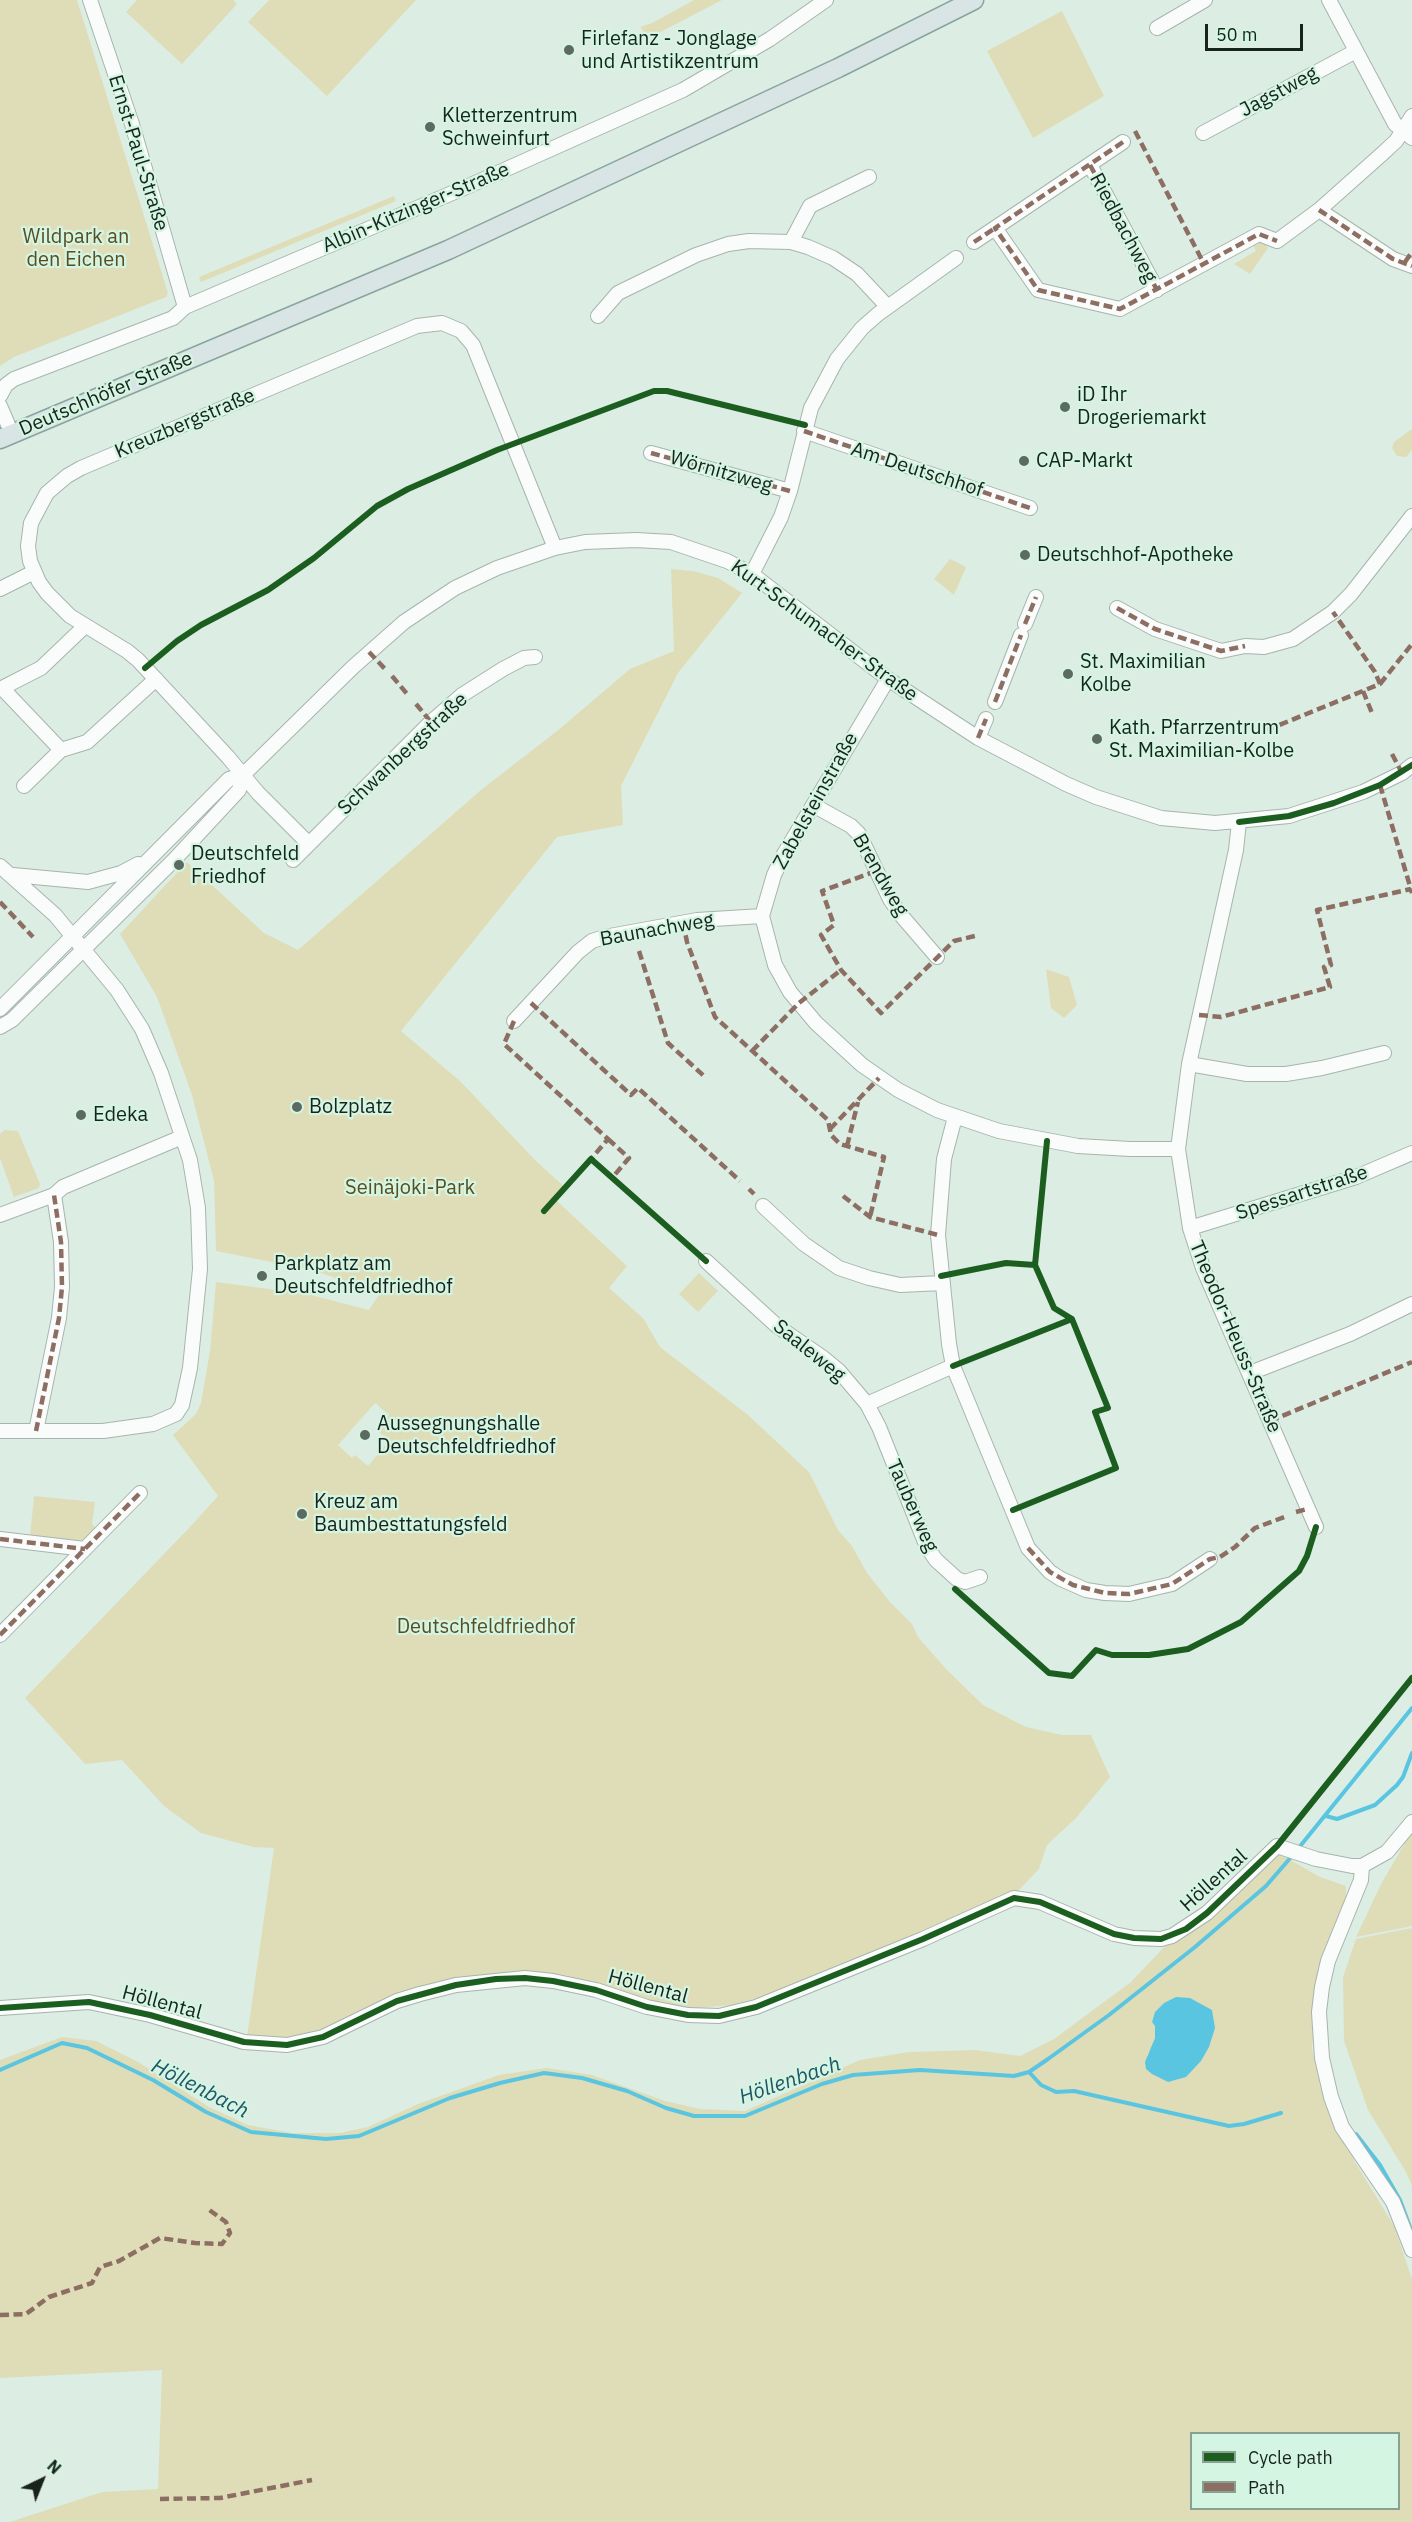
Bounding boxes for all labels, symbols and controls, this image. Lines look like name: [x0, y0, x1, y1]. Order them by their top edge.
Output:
scale bar: [1208, 12, 1306, 50]
text: 50 m: [1216, 23, 1258, 46]
place label: Firlefanz - Jonglage und Artistikzentrum: [581, 27, 759, 74]
marker: Firlefanz - Jonglage und Artistikzentrum: [562, 43, 576, 57]
street label: Jagstweg: [1236, 61, 1322, 123]
street label: Ernst-Paul-Straße: [103, 72, 173, 234]
place label: Kletterzentrum Schweinfurt: [442, 104, 578, 151]
marker: Kletterzentrum Schweinfurt: [423, 120, 437, 134]
street label: Albin-Kitzinger-Straße: [319, 158, 513, 258]
street label: Riedbachweg: [1084, 169, 1162, 287]
park label: Wildpark an den Eichen: [23, 225, 129, 272]
street label: Deutschhöfer Straße: [16, 347, 196, 441]
place label: iD Ihr Drogeriemarkt: [1077, 383, 1206, 430]
street label: Kreuzbergstraße: [111, 384, 259, 464]
marker: iD Ihr Drogeriemarkt: [1058, 400, 1072, 414]
street label: Am Deutschhof: [848, 437, 986, 503]
street label: Wörnitzweg: [667, 446, 775, 498]
place label: CAP-Markt: [1036, 449, 1133, 473]
marker: CAP-Markt: [1017, 454, 1031, 468]
place label: Deutschhof-Apotheke: [1037, 543, 1234, 567]
marker: Deutschhof-Apotheke: [1018, 548, 1032, 562]
street label: Kurt-Schumacher-Straße: [726, 555, 922, 707]
place label: St. Maximilian Kolbe: [1080, 650, 1206, 697]
marker: St. Maximilian Kolbe: [1061, 667, 1075, 681]
street label: Schwanbergstraße: [333, 688, 473, 820]
place label: Kath. Pfarrzentrum St. Maximilian-Kolbe: [1109, 716, 1294, 763]
street label: Zabelsteinstraße: [769, 728, 863, 874]
marker: Kath. Pfarrzentrum St. Maximilian-Kolbe: [1090, 732, 1104, 746]
street label: Brendweg: [847, 830, 913, 920]
place label: Deutschfeld Friedhof: [191, 842, 299, 889]
marker: Deutschfeld Friedhof: [172, 858, 186, 872]
street label: Baunachweg: [598, 908, 716, 952]
place label: Bolzplatz: [309, 1095, 392, 1119]
marker: Bolzplatz: [290, 1100, 304, 1114]
place label: Edeka: [93, 1103, 148, 1127]
marker: Edeka: [74, 1108, 88, 1122]
street label: Spessartstraße: [1233, 1160, 1371, 1226]
park label: Seinäjoki-Park: [345, 1176, 475, 1200]
street label: Theodor-Heuss-Straße: [1184, 1237, 1286, 1437]
place label: Parkplatz am Deutschfeldfriedhof: [274, 1252, 453, 1299]
marker: Parkplatz am Deutschfeldfriedhof: [255, 1269, 269, 1283]
street label: Saaleweg: [768, 1315, 850, 1387]
place label: Aussegnungshalle Deutschfeldfriedhof: [377, 1412, 556, 1459]
marker: Aussegnungshalle Deutschfeldfriedhof: [358, 1428, 372, 1442]
street label: Tauberweg: [881, 1456, 943, 1556]
place label: Kreuz am Baumbesttatungsfeld: [314, 1490, 508, 1537]
marker: Kreuz am Baumbesttatungsfeld: [295, 1507, 309, 1521]
park label: Deutschfeldfriedhof: [397, 1615, 575, 1639]
street label: Höllental: [1176, 1845, 1252, 1917]
street label: Höllental: [605, 1965, 691, 2009]
street label: Höllental: [119, 1981, 205, 2025]
water label: Höllenbach: [736, 2052, 844, 2110]
water label: Höllenbach: [147, 2054, 253, 2124]
legend: [1190, 2432, 1400, 2510]
text: Cycle path: [1248, 2446, 1333, 2469]
north arrow: [12, 2450, 72, 2510]
text: N: [43, 2456, 65, 2478]
text: Path: [1248, 2476, 1285, 2499]

